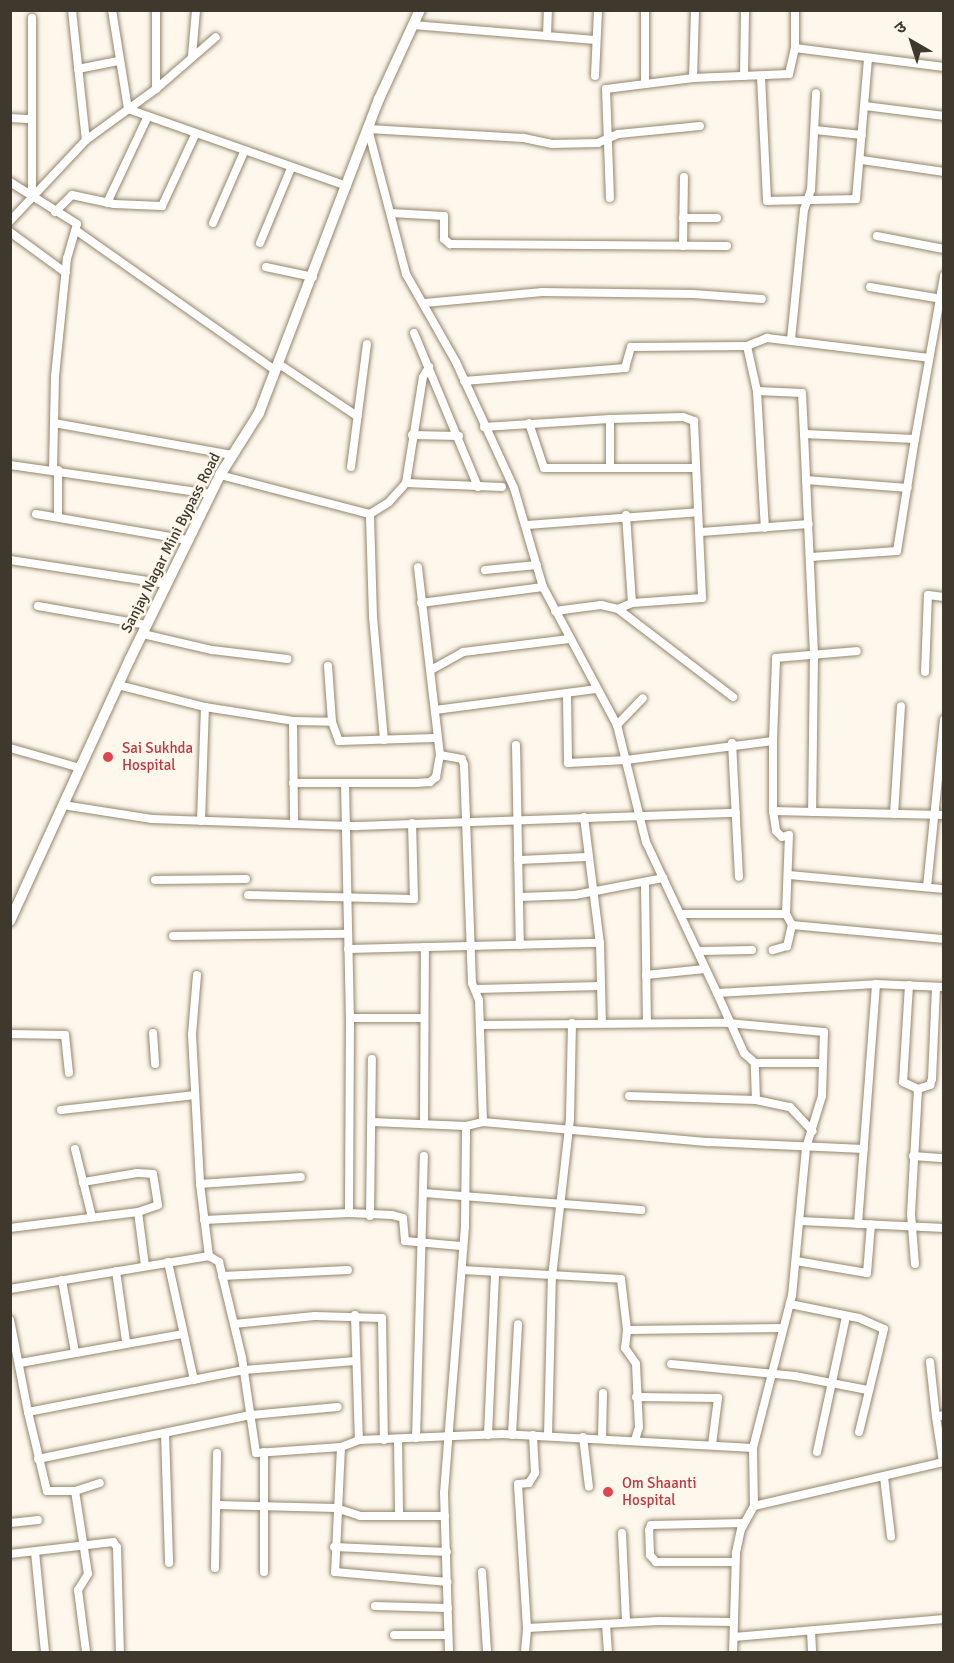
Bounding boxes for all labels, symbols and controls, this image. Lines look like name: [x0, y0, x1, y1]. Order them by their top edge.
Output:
north arrow: [882, 12, 942, 72]
text: उ: [891, 17, 911, 39]
street label: Sanjay Nagar Mini Bypass Road: [118, 450, 224, 636]
place label: Sai Sukhda Hospital: [122, 739, 193, 774]
marker: Sai Sukhda Hospital: [99, 748, 117, 766]
place label: Om Shaanti Hospital: [622, 1474, 696, 1509]
marker: Om Shaanti Hospital: [599, 1483, 617, 1501]

